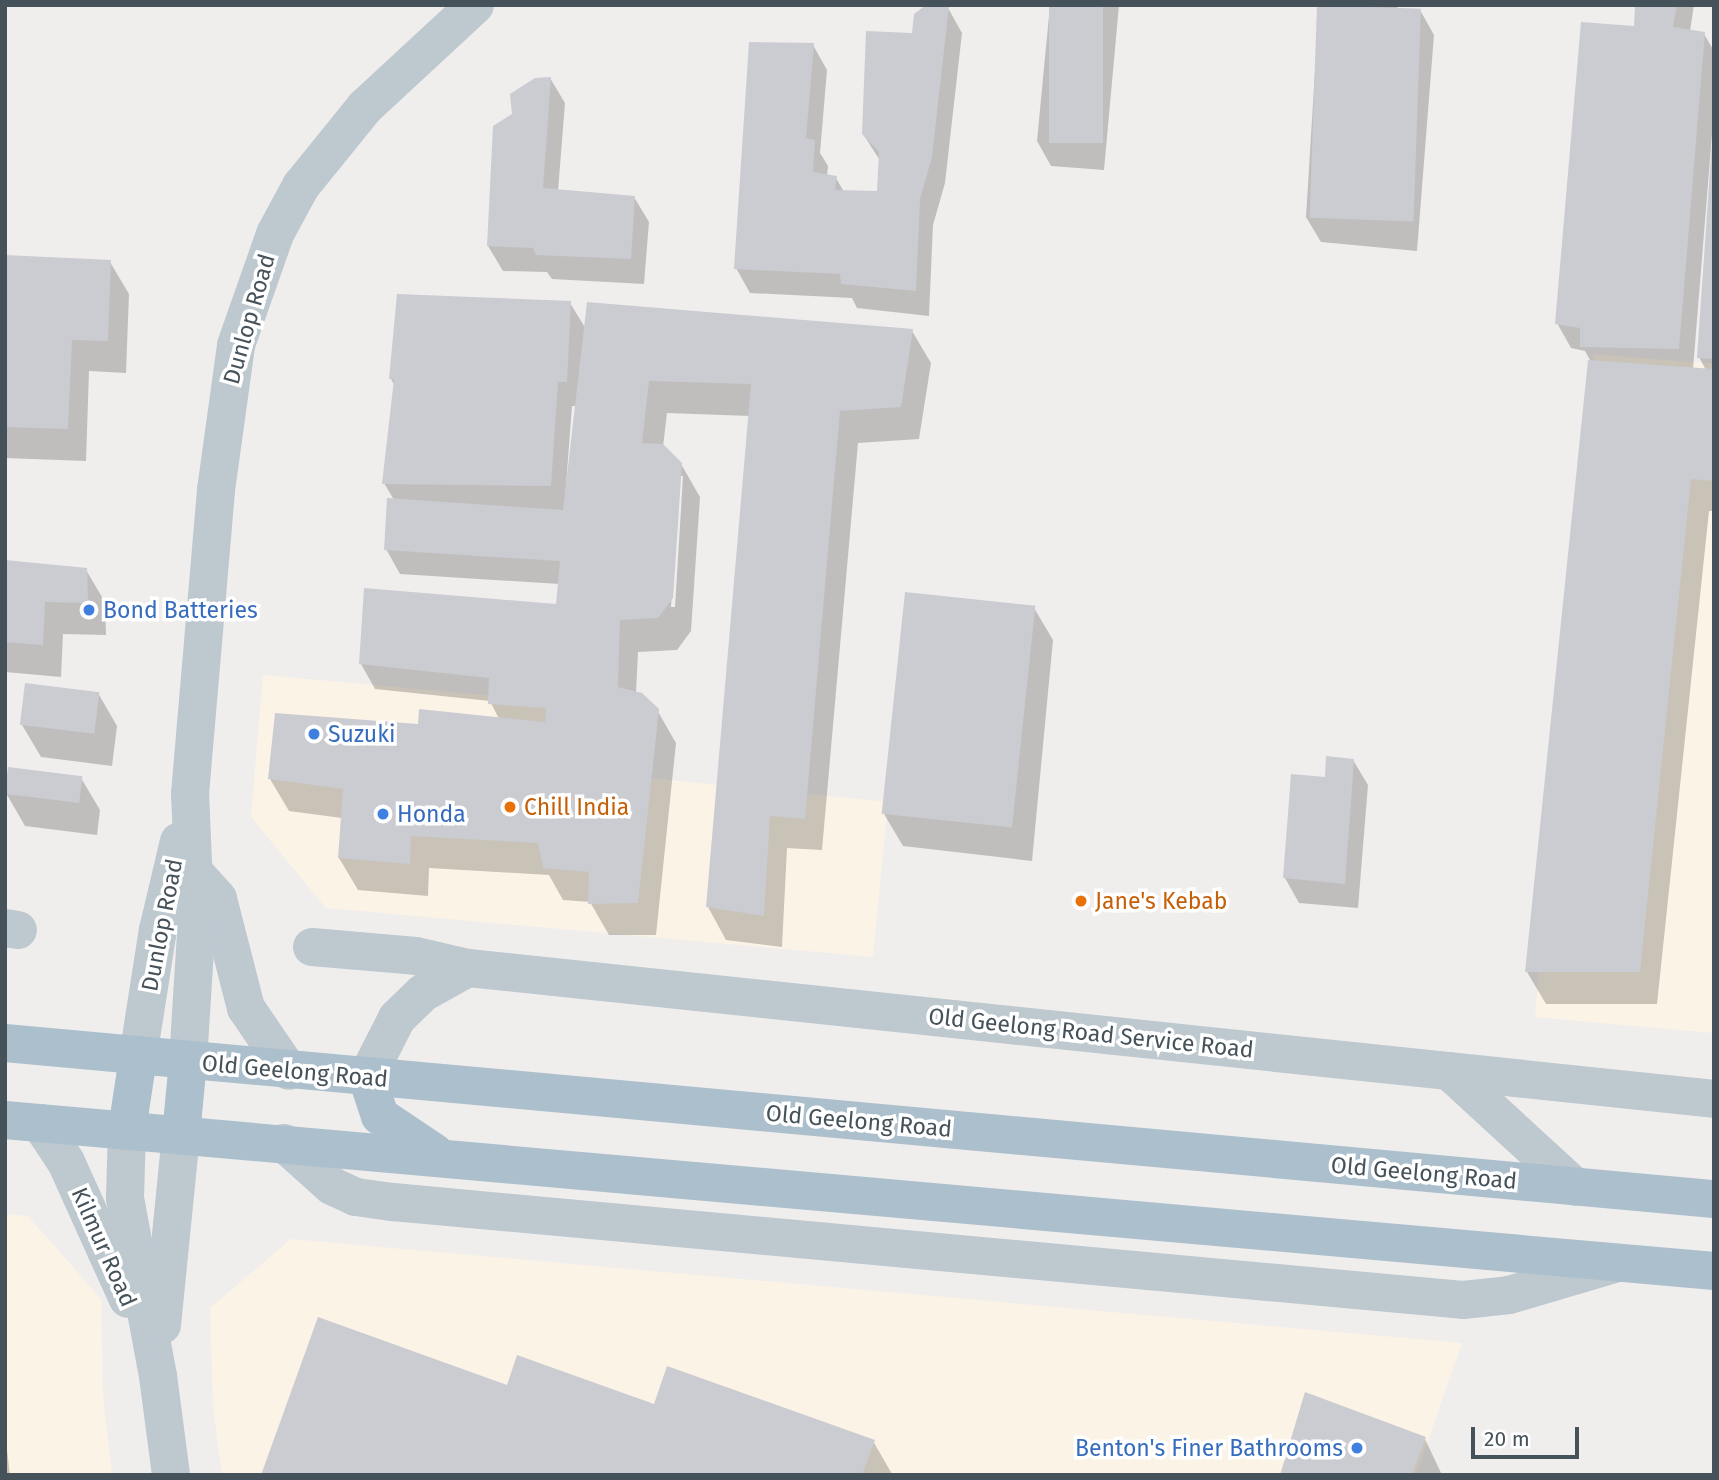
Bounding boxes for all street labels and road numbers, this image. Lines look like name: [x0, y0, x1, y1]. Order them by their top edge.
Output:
street label: Dunlop Road: [217, 251, 281, 387]
street label: Dunlop Road: [136, 856, 188, 994]
street label: Old Geelong Road Service Road: [927, 1002, 1255, 1064]
street label: Old Geelong Road: [201, 1049, 389, 1093]
street label: Old Geelong Road: [765, 1099, 953, 1143]
street label: Old Geelong Road: [1330, 1151, 1518, 1195]
street label: Kilmur Road: [65, 1183, 143, 1311]

